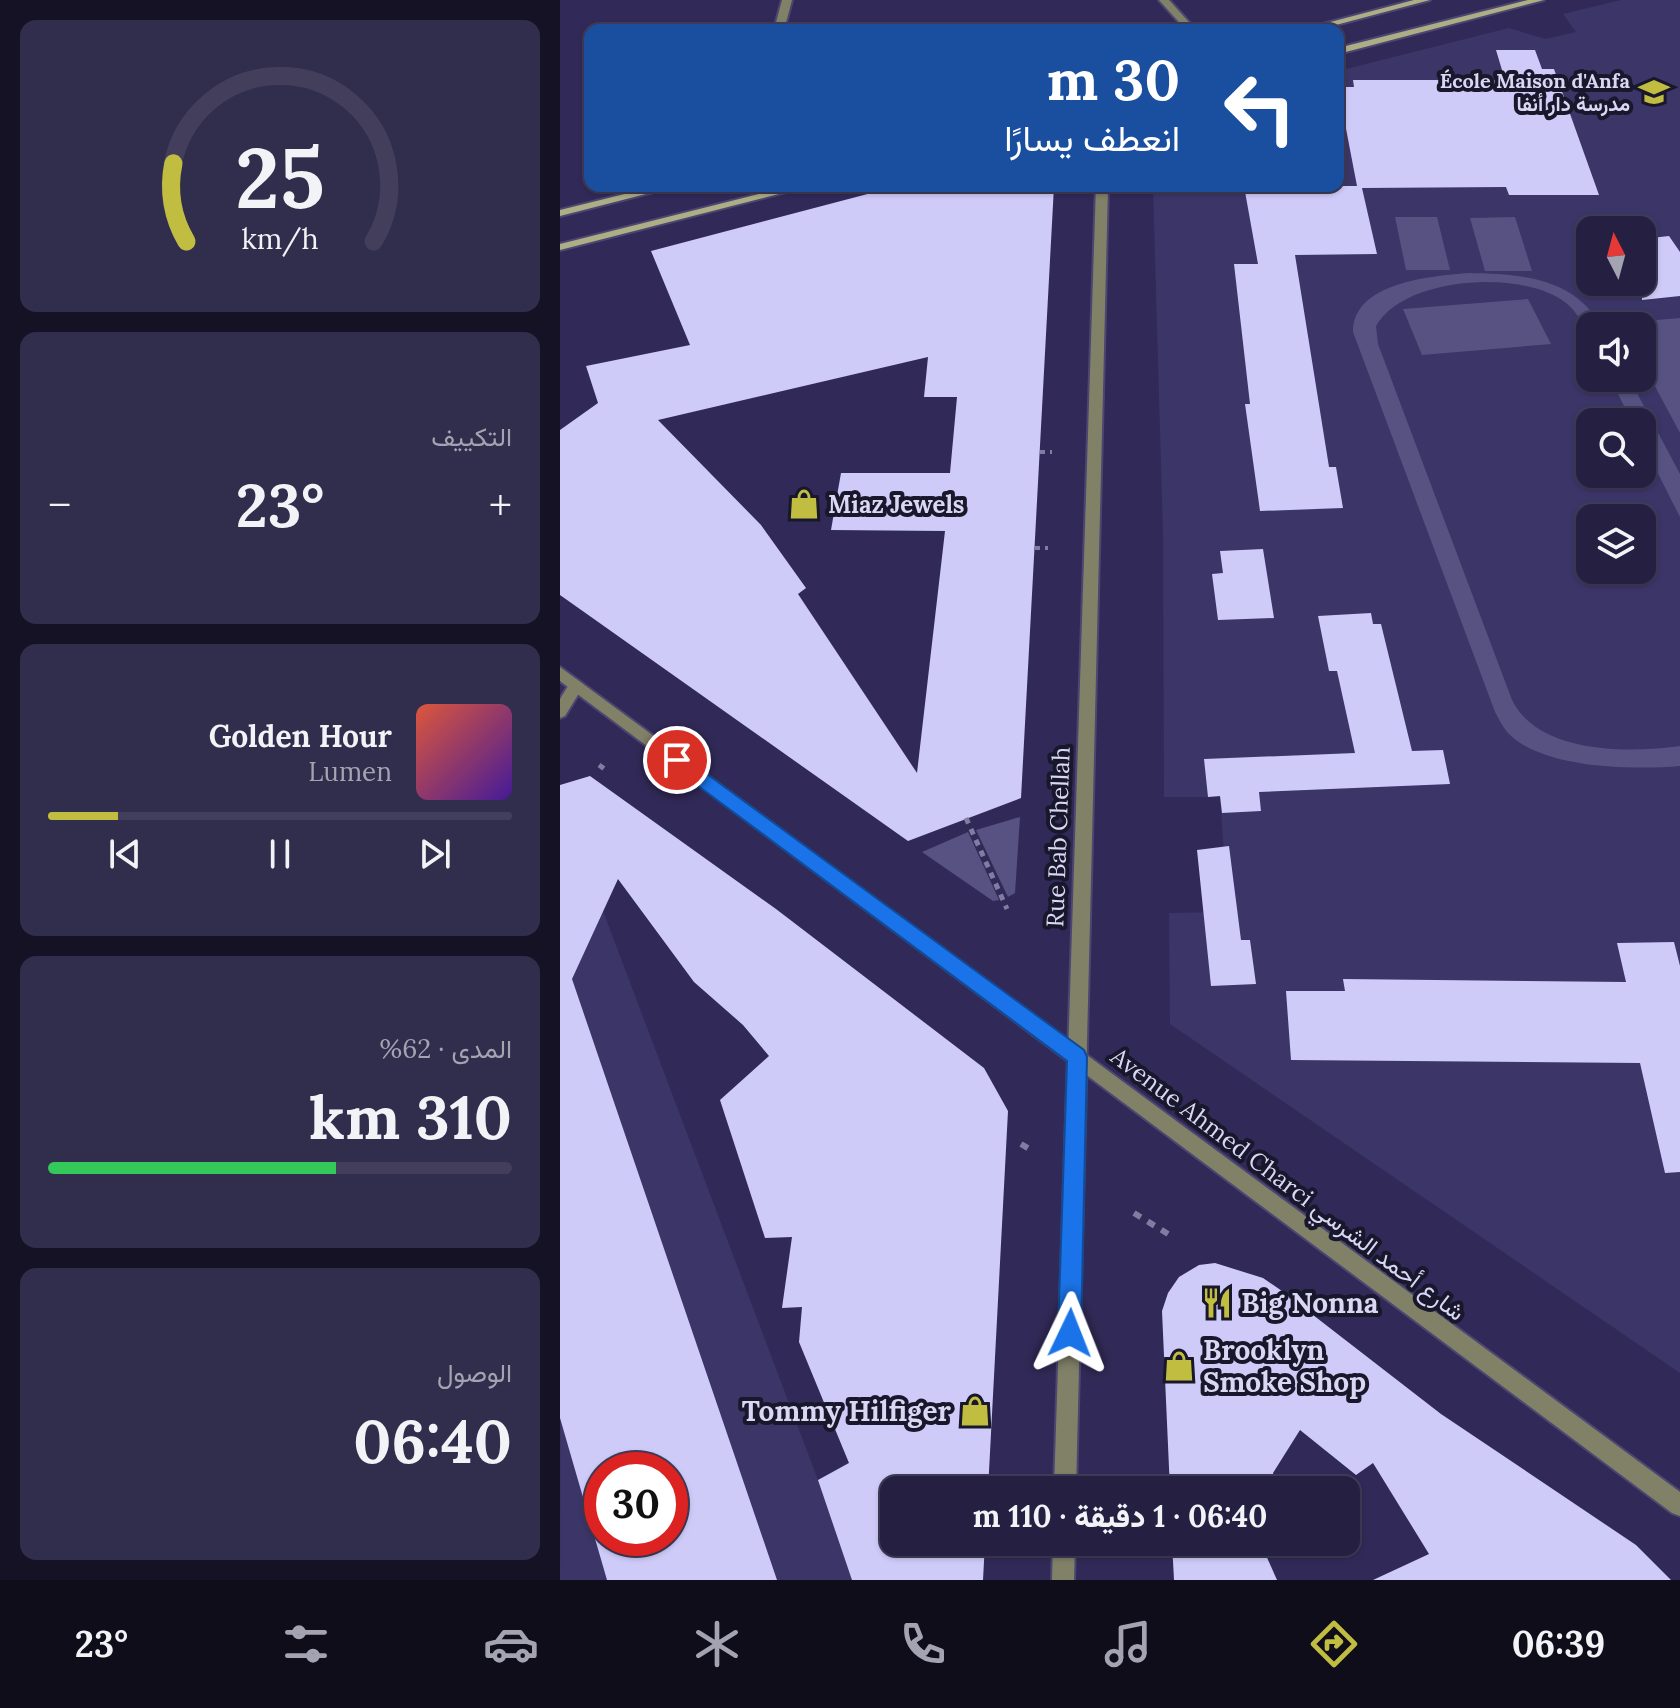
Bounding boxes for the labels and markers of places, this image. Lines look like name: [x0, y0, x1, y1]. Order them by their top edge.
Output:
place label: École Maison d'Anfa مدرسة دار أنفا: [1440, 68, 1631, 117]
school or university icon: École Maison d'Anfa مدرسة دار أنفا: [1637, 75, 1671, 109]
shop icon: Miaz Jewels: [787, 487, 821, 521]
place label: Miaz Jewels: [828, 489, 965, 520]
pin: [643, 726, 711, 794]
place label: Big Nonna: [1241, 1285, 1379, 1321]
restaurant icon: Big Nonna: [1200, 1286, 1234, 1320]
place label: Brooklyn Smoke Shop: [1203, 1332, 1366, 1400]
shop icon: Brooklyn Smoke Shop: [1162, 1349, 1196, 1383]
place label: Tommy Hilfiger: [742, 1393, 952, 1429]
shop icon: Tommy Hilfiger: [958, 1394, 992, 1428]

